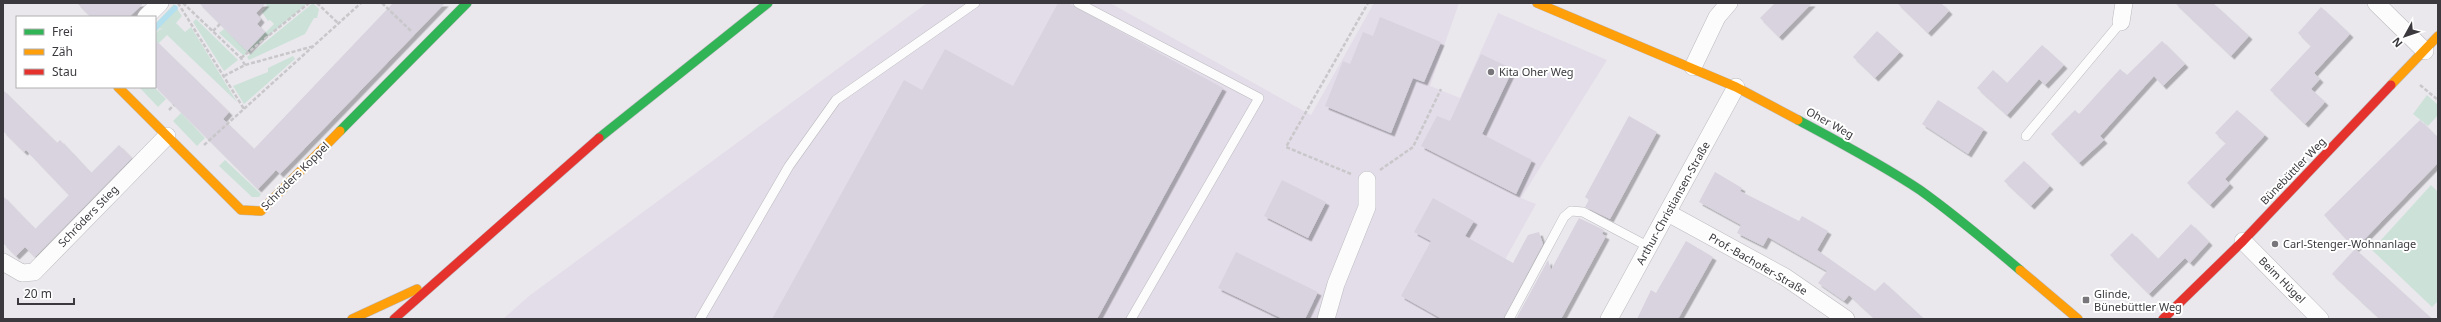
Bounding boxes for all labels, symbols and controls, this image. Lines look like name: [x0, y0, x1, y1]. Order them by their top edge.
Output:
legend: [16, 16, 156, 88]
north arrow: [2385, 16, 2425, 56]
text: Frei: [52, 23, 73, 40]
text: N: [2388, 34, 2406, 51]
text: Zäh: [52, 43, 73, 60]
text: Stau: [52, 63, 77, 80]
place label: Kita Oher Weg: [1499, 64, 1574, 79]
marker: Kita Oher Weg: [1486, 67, 1496, 77]
street label: Oher Weg: [1804, 103, 1857, 142]
street label: Bünebüttler Weg: [2257, 134, 2329, 207]
street label: Schröders Koppel: [257, 138, 332, 213]
street label: Arthur-Christiansen-Straße: [1632, 138, 1713, 267]
street label: Schröders Stieg: [54, 181, 121, 250]
street label: Prof.-Bachofer-Straße: [1706, 229, 1810, 298]
place label: Carl-Stenger-Wohnanlage: [2283, 236, 2416, 251]
marker: Carl-Stenger-Wohnanlage: [2270, 239, 2280, 249]
street label: Beim Hügel: [2256, 253, 2309, 306]
scale bar: [18, 280, 74, 306]
text: 20 m: [24, 285, 52, 302]
place label: Glinde, Bünebüttler Weg: [2094, 286, 2182, 314]
marker: Glinde, Bünebüttler Weg: [2081, 295, 2091, 305]

